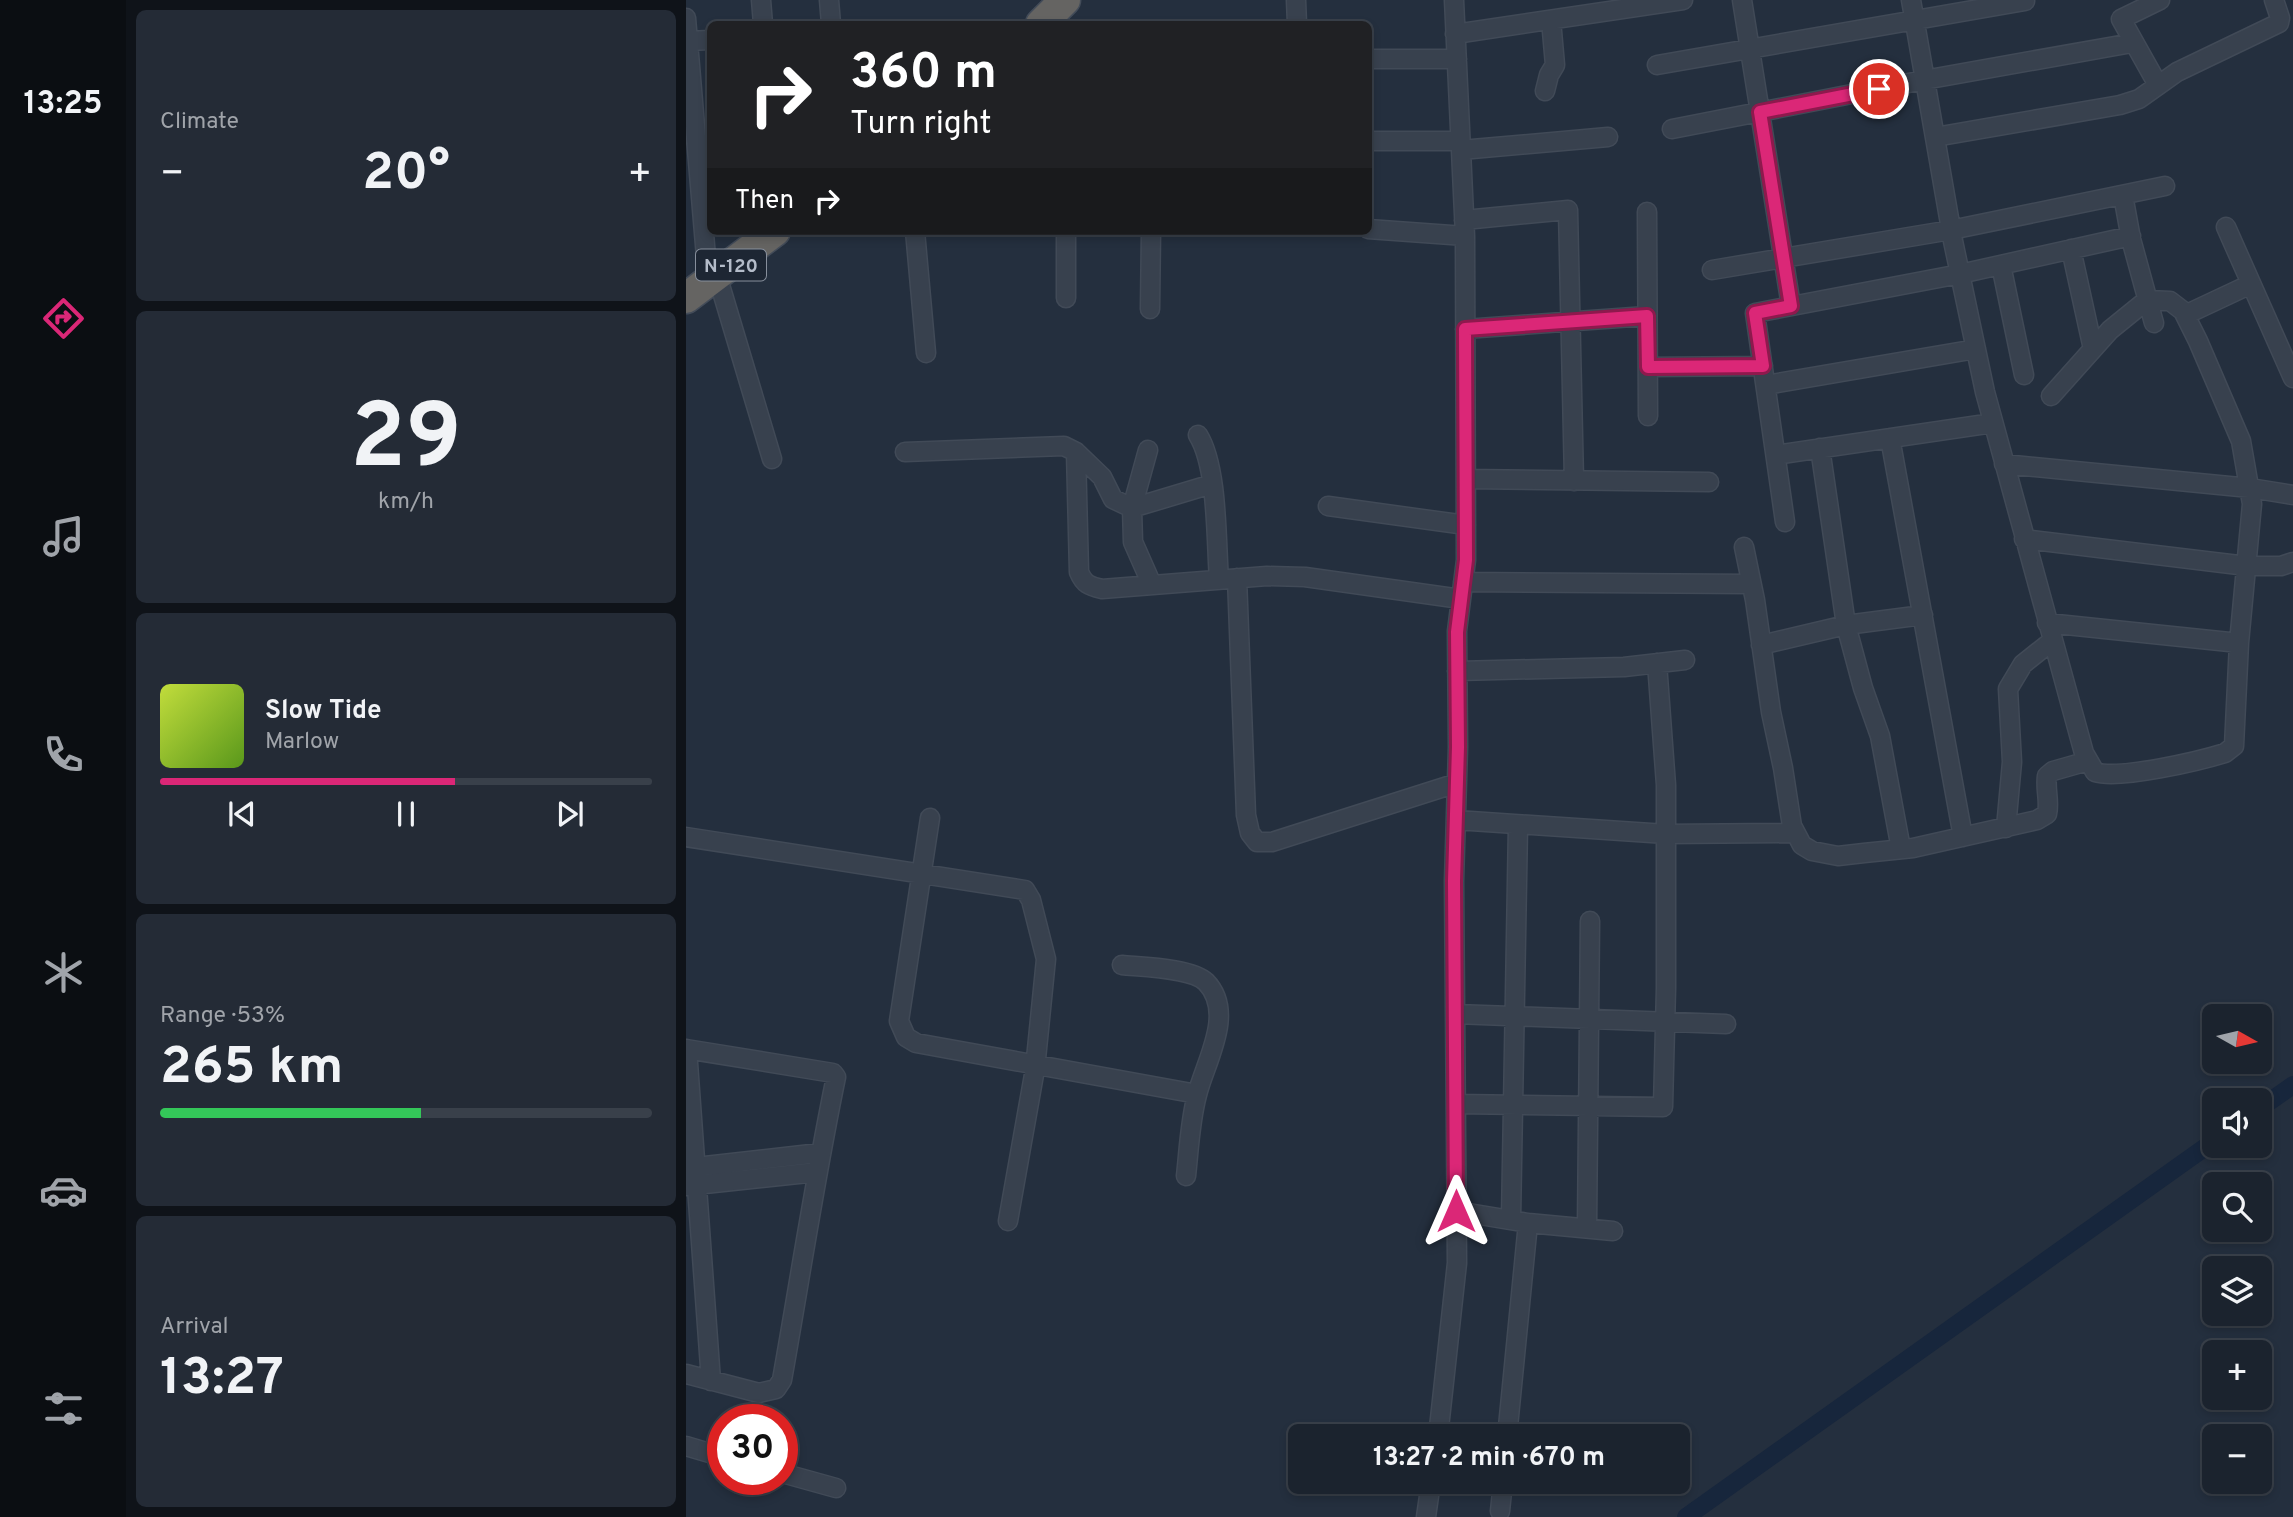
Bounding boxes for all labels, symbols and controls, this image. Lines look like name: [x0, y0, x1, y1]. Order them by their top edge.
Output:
text: 360 m: [850, 44, 997, 106]
icon: right: [735, 49, 826, 140]
pin: [1849, 59, 1909, 119]
icon: arrive: [1860, 70, 1898, 108]
text: 13:25: [24, 85, 102, 125]
text: Turn right: [850, 105, 992, 145]
text: Climate: [160, 108, 239, 137]
text: 20°: [362, 142, 450, 208]
text: −: [160, 151, 185, 200]
text: +: [627, 151, 652, 200]
icon: right: [808, 182, 846, 220]
text: Then: [735, 185, 794, 218]
road number: N-120: [696, 249, 766, 280]
icon: directions: [39, 294, 88, 343]
text: 29: [350, 385, 462, 500]
text: km/h: [378, 488, 434, 517]
icon: music: [39, 512, 88, 561]
text: Slow Tide: [265, 695, 382, 728]
text: Marlow: [265, 728, 339, 757]
icon: phone: [39, 730, 88, 779]
icon: previous: [223, 795, 261, 833]
icon: pause: [387, 795, 425, 833]
icon: next: [551, 795, 589, 833]
icon: climate: [39, 948, 88, 997]
text: Range · 53%: [160, 1002, 285, 1031]
north arrow: [2202, 1004, 2272, 1074]
map controls: [2202, 1004, 2272, 1494]
text: 265 km: [160, 1036, 343, 1102]
button: sound: [2202, 1088, 2272, 1158]
icon: car: [39, 1166, 88, 1215]
button: search: [2202, 1172, 2272, 1242]
position arrow: [1419, 1174, 1493, 1248]
button: layers: [2202, 1256, 2272, 1326]
text: Arrival: [160, 1313, 229, 1342]
button: +: [2202, 1340, 2272, 1410]
text: 13:27: [160, 1347, 284, 1413]
icon: filters: [39, 1384, 88, 1433]
speed limit sign: 30: [707, 1404, 798, 1495]
button: −: [2202, 1424, 2272, 1494]
text: 13:27 · 2 min · 670 m: [1373, 1442, 1605, 1475]

